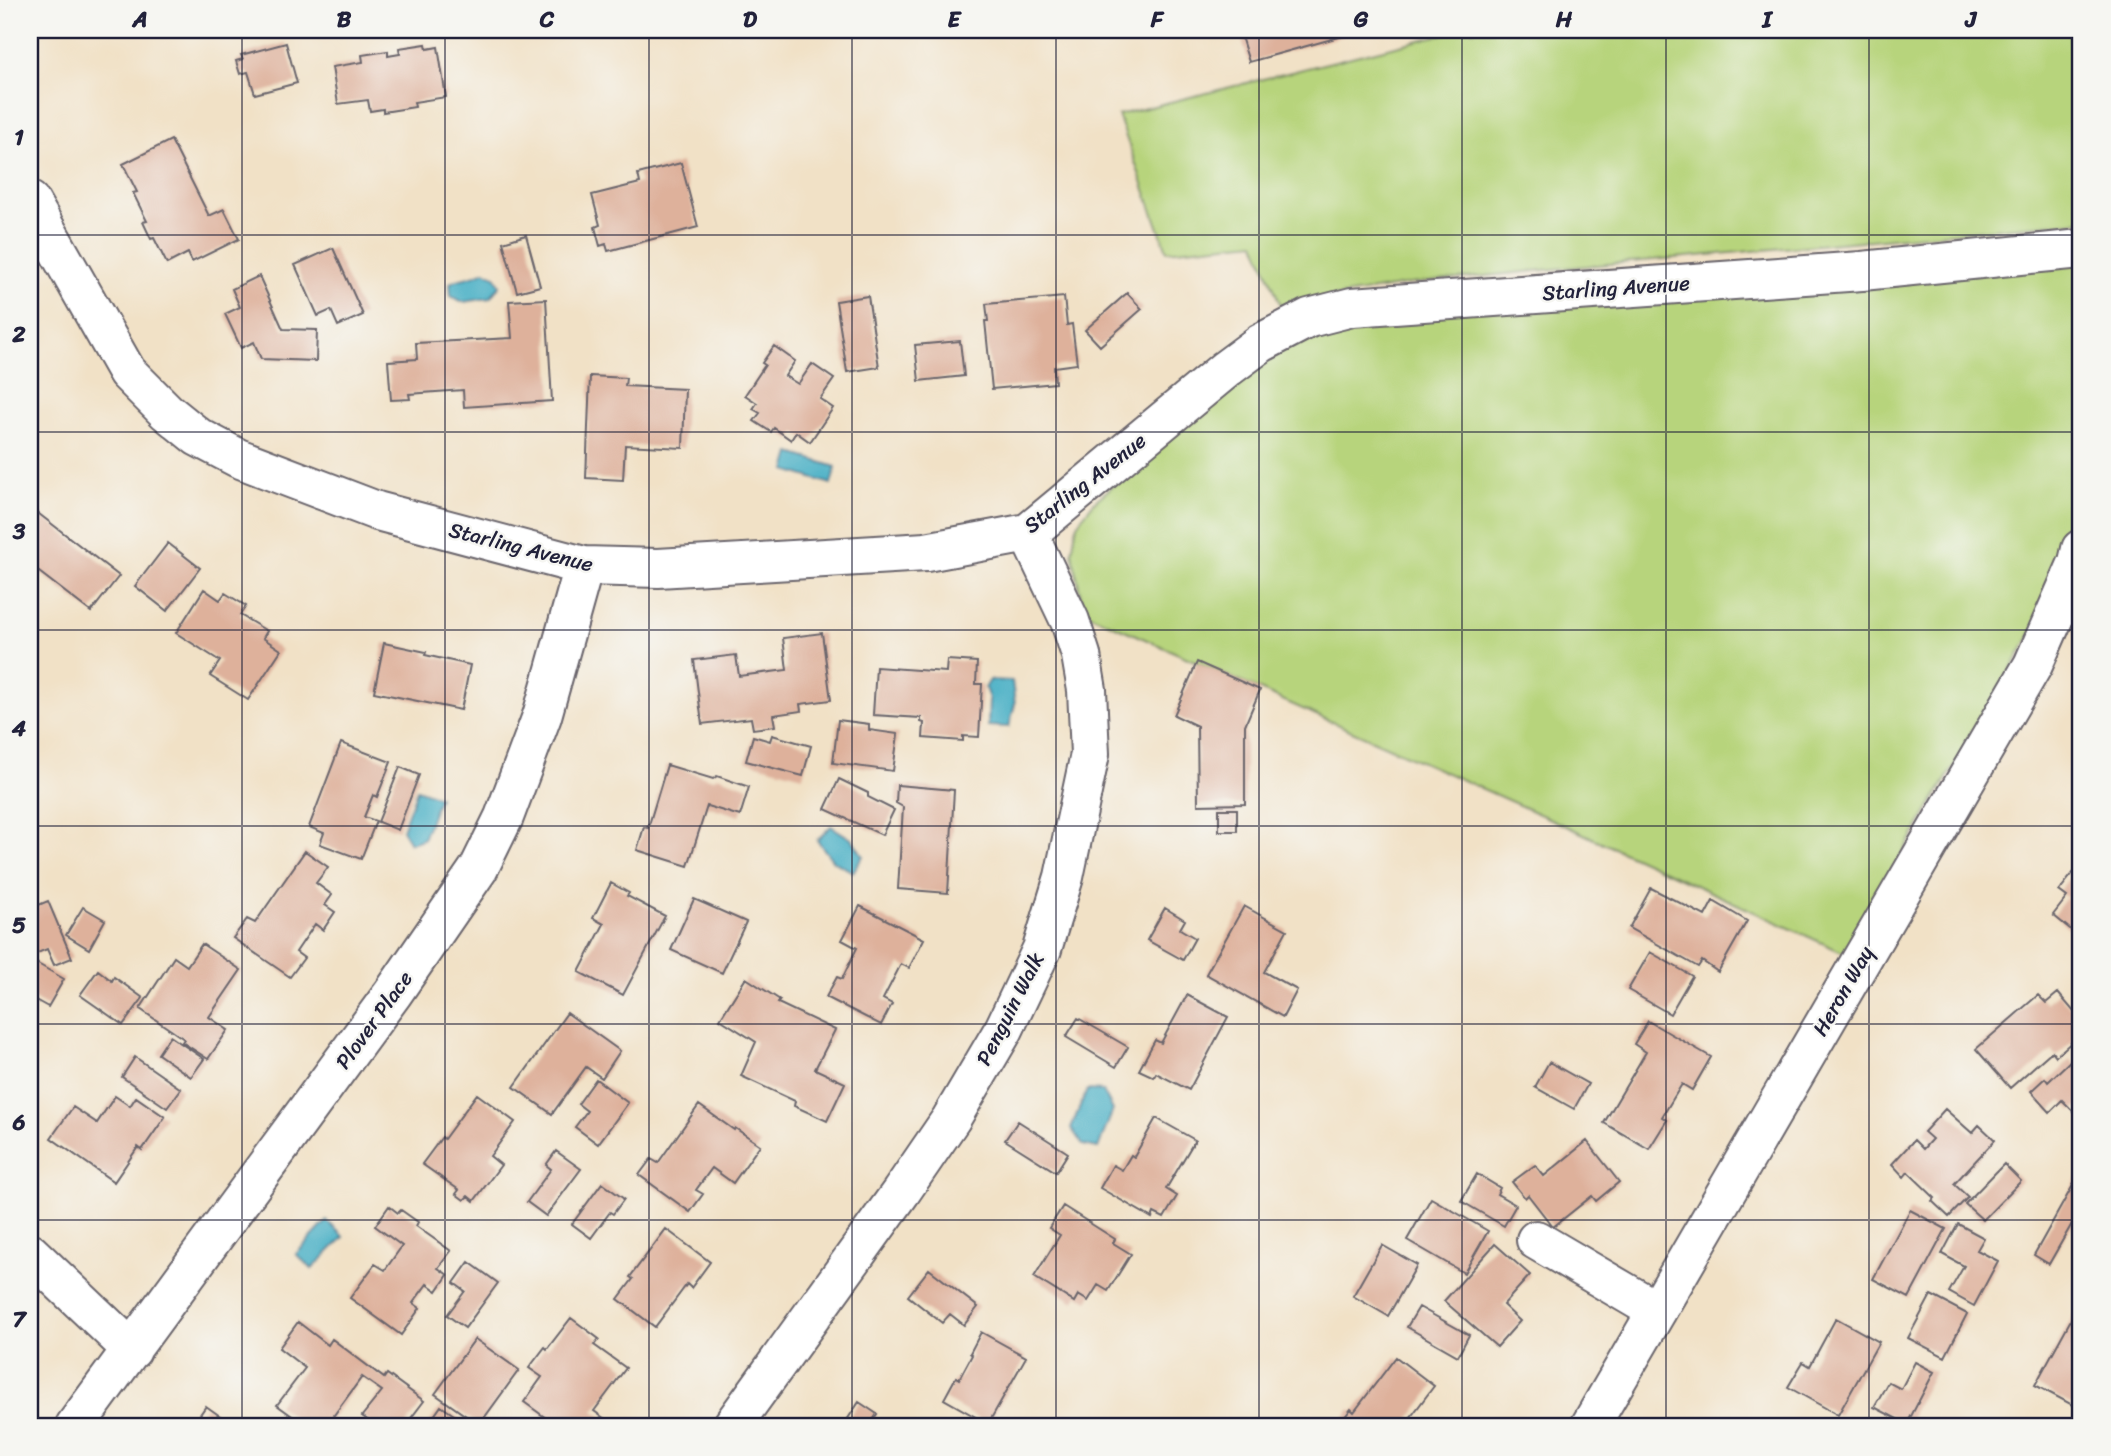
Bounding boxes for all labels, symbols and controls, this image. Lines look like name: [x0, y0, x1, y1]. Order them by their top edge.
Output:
text: A: [131, 0, 148, 40]
text: B: [337, 0, 352, 40]
text: C: [539, 0, 555, 40]
text: D: [743, 0, 758, 40]
text: E: [948, 0, 963, 40]
text: F: [1150, 0, 1165, 40]
text: G: [1353, 0, 1369, 40]
text: H: [1555, 0, 1573, 40]
text: I: [1761, 0, 1773, 40]
text: J: [1964, 0, 1978, 40]
text: 1: [14, 117, 24, 158]
street label: Starling Avenue: [1541, 264, 1691, 312]
text: 2: [11, 314, 26, 355]
street label: Starling Avenue: [1015, 422, 1155, 543]
text: 3: [12, 511, 26, 552]
street label: Starling Avenue: [445, 511, 597, 583]
text: 4: [11, 708, 27, 749]
text: 5: [12, 905, 26, 946]
street label: Heron Way: [1802, 938, 1884, 1044]
street label: Penguin Walk: [965, 945, 1055, 1073]
street label: Plover Place: [325, 962, 423, 1078]
text: 6: [11, 1102, 26, 1143]
text: 7: [12, 1299, 27, 1340]

